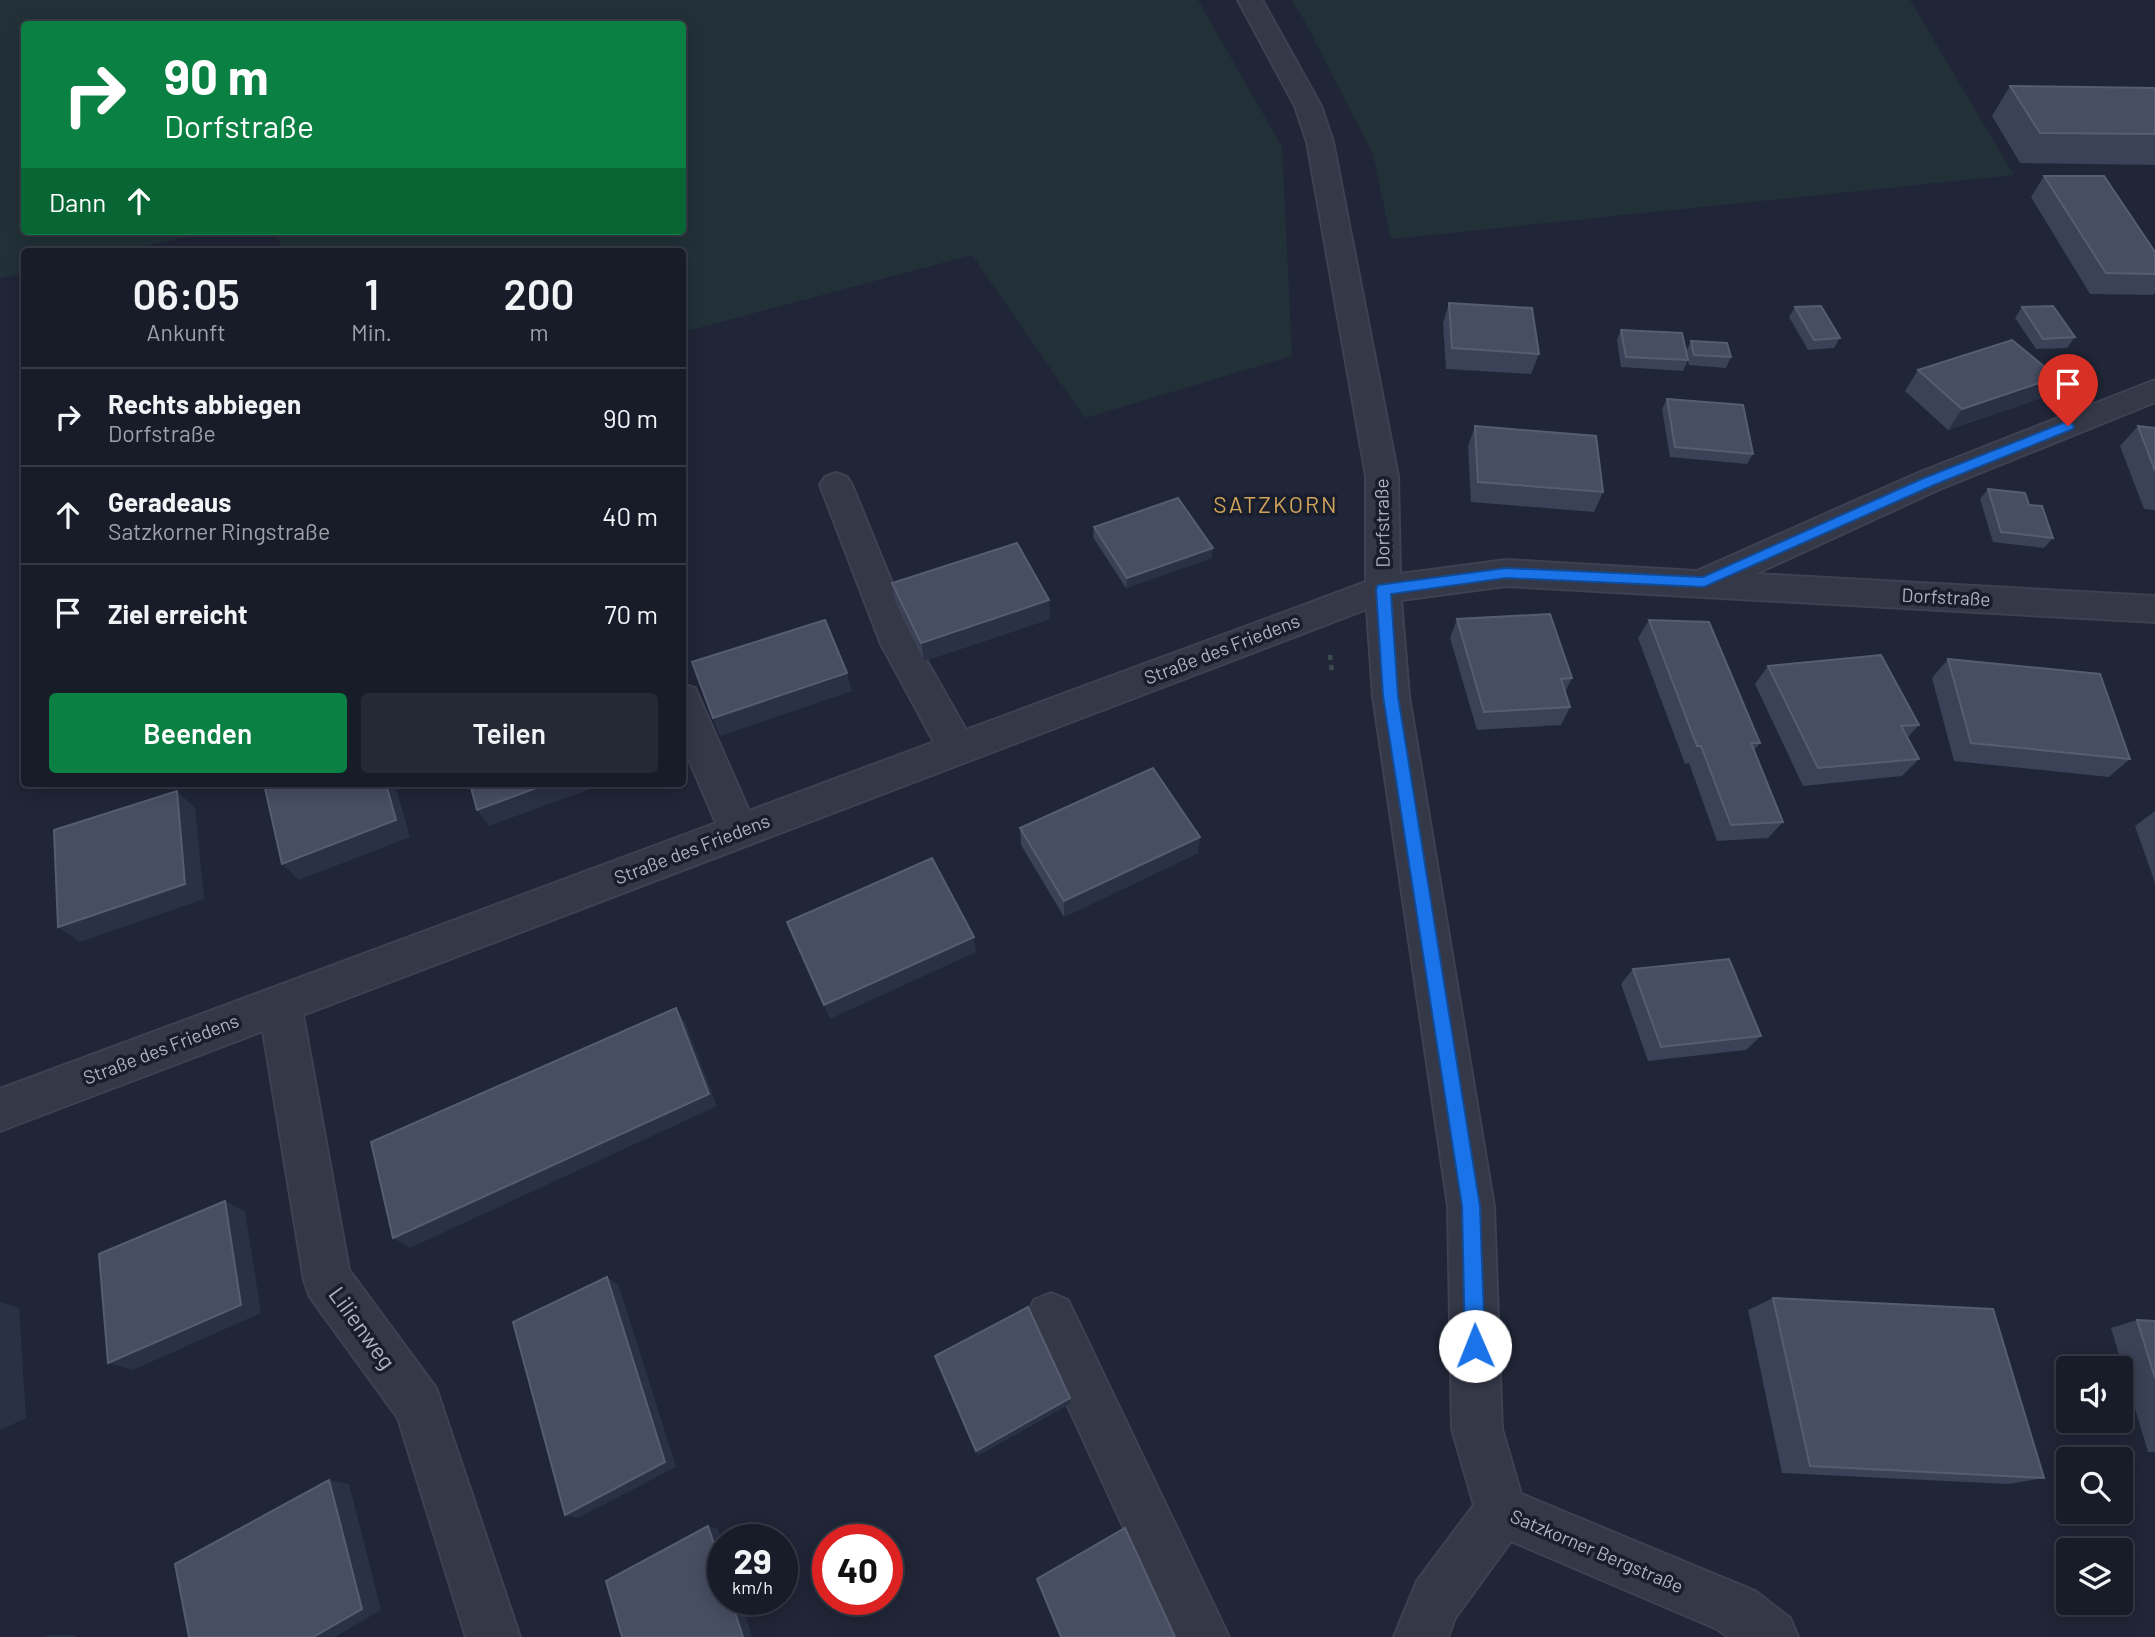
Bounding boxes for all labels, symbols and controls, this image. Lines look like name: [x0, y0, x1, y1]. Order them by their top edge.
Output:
text: 90 m: [164, 46, 269, 105]
icon: right: [49, 49, 140, 140]
text: Dorfstraße: [164, 106, 314, 144]
icon: ahead: [120, 182, 158, 220]
text: Dann: [49, 186, 106, 217]
text: 06:05: [133, 268, 240, 318]
text: 1: [364, 268, 379, 318]
text: 200: [504, 268, 574, 318]
text: Ankunft: [147, 318, 226, 346]
text: Min.: [351, 318, 392, 346]
text: m: [529, 318, 548, 346]
pin: [2038, 354, 2098, 426]
icon: arrive: [2049, 365, 2087, 403]
text: Rechts abbiegen: [108, 388, 301, 419]
icon: right: [49, 398, 87, 436]
text: 90 m: [603, 402, 658, 433]
text: Dorfstraße: [108, 419, 216, 447]
street label: Dorfstraße: [1369, 478, 1394, 568]
text: Geradeaus: [108, 486, 231, 517]
district label: SATZKORN: [1213, 490, 1339, 518]
icon: ahead: [49, 496, 87, 534]
text: 40 m: [602, 500, 658, 531]
text: Satzkorner Ringstraße: [108, 517, 330, 545]
street label: Dorfstraße: [1901, 583, 1991, 610]
icon: arrive: [49, 594, 87, 632]
text: Ziel erreicht: [108, 598, 248, 629]
text: 70 m: [604, 598, 658, 629]
street label: Straße des Friedens: [1141, 608, 1303, 689]
button: Beenden: [49, 693, 347, 773]
button: Teilen: [361, 693, 658, 773]
street label: Straße des Friedens: [611, 808, 773, 889]
street label: Straße des Friedens: [80, 1008, 242, 1089]
street label: Lilienweg: [323, 1281, 402, 1374]
position arrow: [1438, 1309, 1512, 1383]
map controls: [2056, 1356, 2133, 1615]
button: sound: [2056, 1356, 2133, 1433]
button: search: [2056, 1447, 2133, 1524]
street label: Satzkorner Bergstraße: [1507, 1504, 1687, 1597]
speed limit sign: 40: [812, 1524, 903, 1615]
button: layers: [2056, 1538, 2133, 1615]
text: 29: [733, 1539, 772, 1581]
text: km/h: [732, 1576, 773, 1598]

